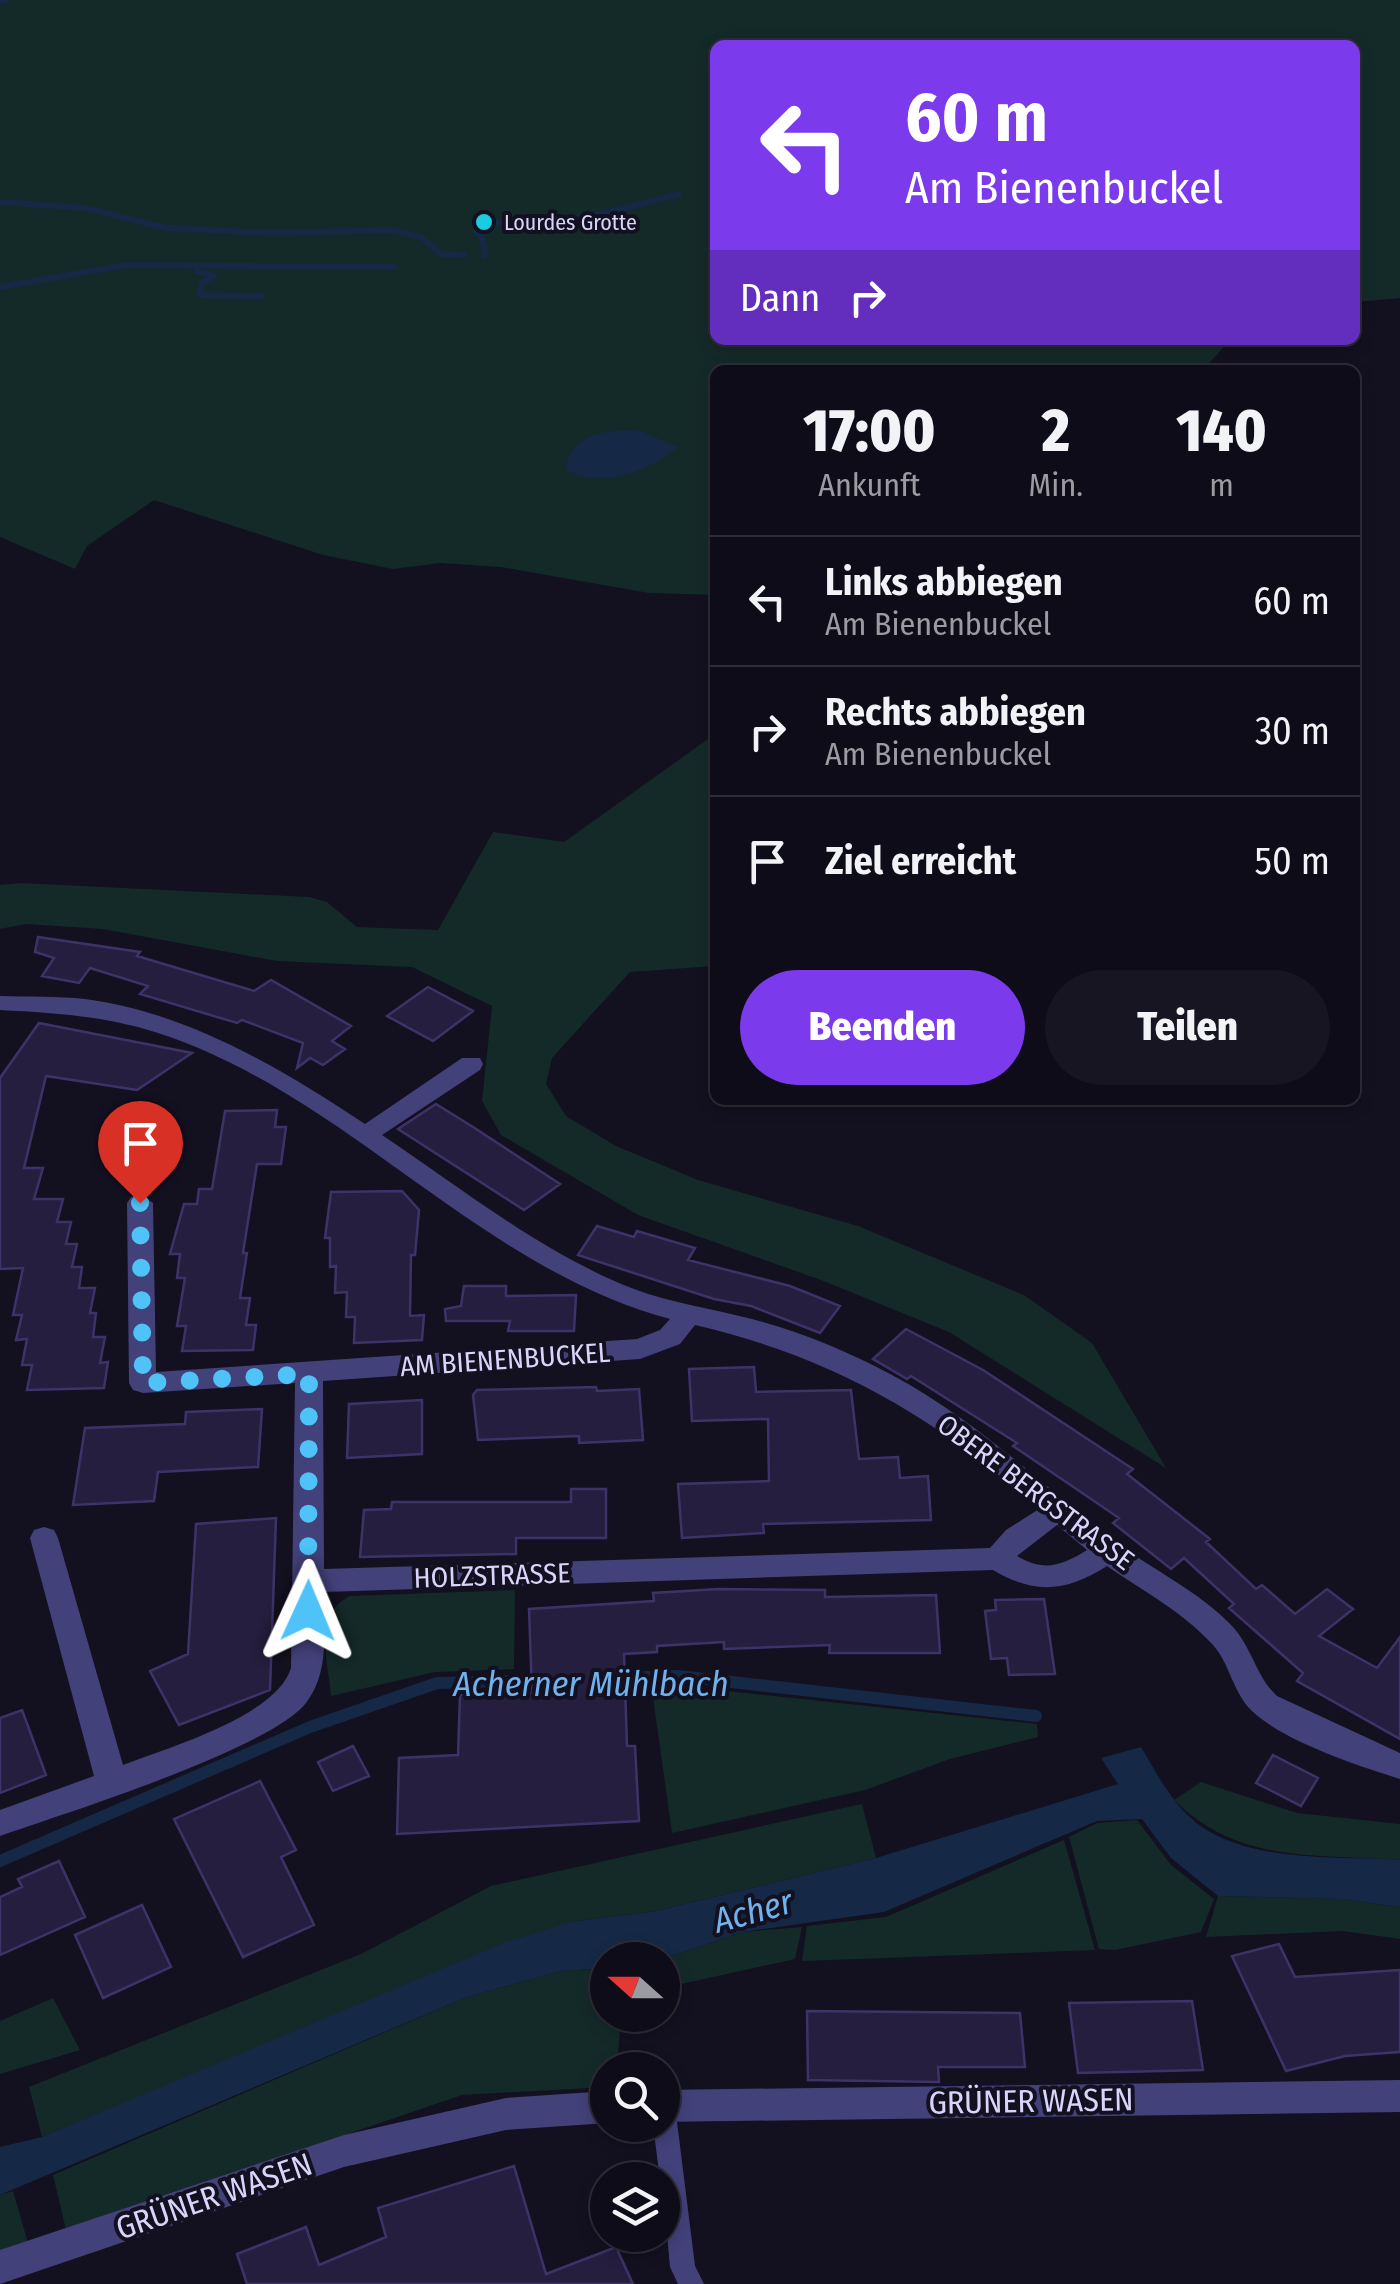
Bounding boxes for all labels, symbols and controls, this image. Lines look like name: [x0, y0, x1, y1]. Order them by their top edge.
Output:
text: 60 m: [905, 76, 1048, 160]
icon: left: [740, 80, 870, 210]
text: Am Bienenbuckel: [905, 161, 1223, 215]
place label: Lourdes Grotte: [504, 209, 637, 236]
marker: Lourdes Grotte: [473, 211, 495, 233]
icon: right: [840, 270, 895, 325]
text: Dann: [740, 275, 820, 321]
text: 17:00: [803, 395, 935, 467]
text: 2: [1042, 395, 1070, 467]
text: 140: [1176, 395, 1267, 467]
text: Ankunft: [818, 466, 920, 504]
text: Min.: [1029, 466, 1083, 504]
text: m: [1209, 466, 1234, 504]
text: Links abbiegen: [825, 559, 1063, 605]
icon: left: [740, 574, 795, 629]
text: 60 m: [1253, 578, 1330, 624]
text: Am Bienenbuckel: [825, 605, 1051, 643]
text: Rechts abbiegen: [825, 689, 1086, 735]
icon: right: [740, 704, 795, 759]
text: 30 m: [1255, 708, 1330, 754]
text: Am Bienenbuckel: [825, 735, 1051, 773]
icon: arrive: [740, 834, 795, 889]
text: Ziel erreicht: [825, 838, 1016, 884]
text: 50 m: [1255, 838, 1330, 884]
button: Beenden: [740, 970, 1025, 1085]
button: Teilen: [1045, 970, 1330, 1085]
pin: [98, 1101, 183, 1204]
icon: arrive: [113, 1116, 168, 1171]
street label: AM BIENENBUCKEL: [399, 1336, 612, 1383]
street label: OBERE BERGSTRASSE: [931, 1408, 1140, 1577]
street label: HOLZSTRASSE: [413, 1556, 571, 1595]
position arrow: [256, 1559, 360, 1663]
water label: Acherner Mühlbach: [451, 1663, 729, 1705]
water label: Acher: [707, 1880, 799, 1942]
north arrow: [590, 1942, 680, 2032]
map controls: [590, 1942, 680, 2252]
button: search: [590, 2052, 680, 2142]
street label: GRÜNER WASEN: [928, 2080, 1134, 2122]
street label: GRÜNER WASEN: [111, 2145, 317, 2247]
button: layers: [590, 2162, 680, 2252]

